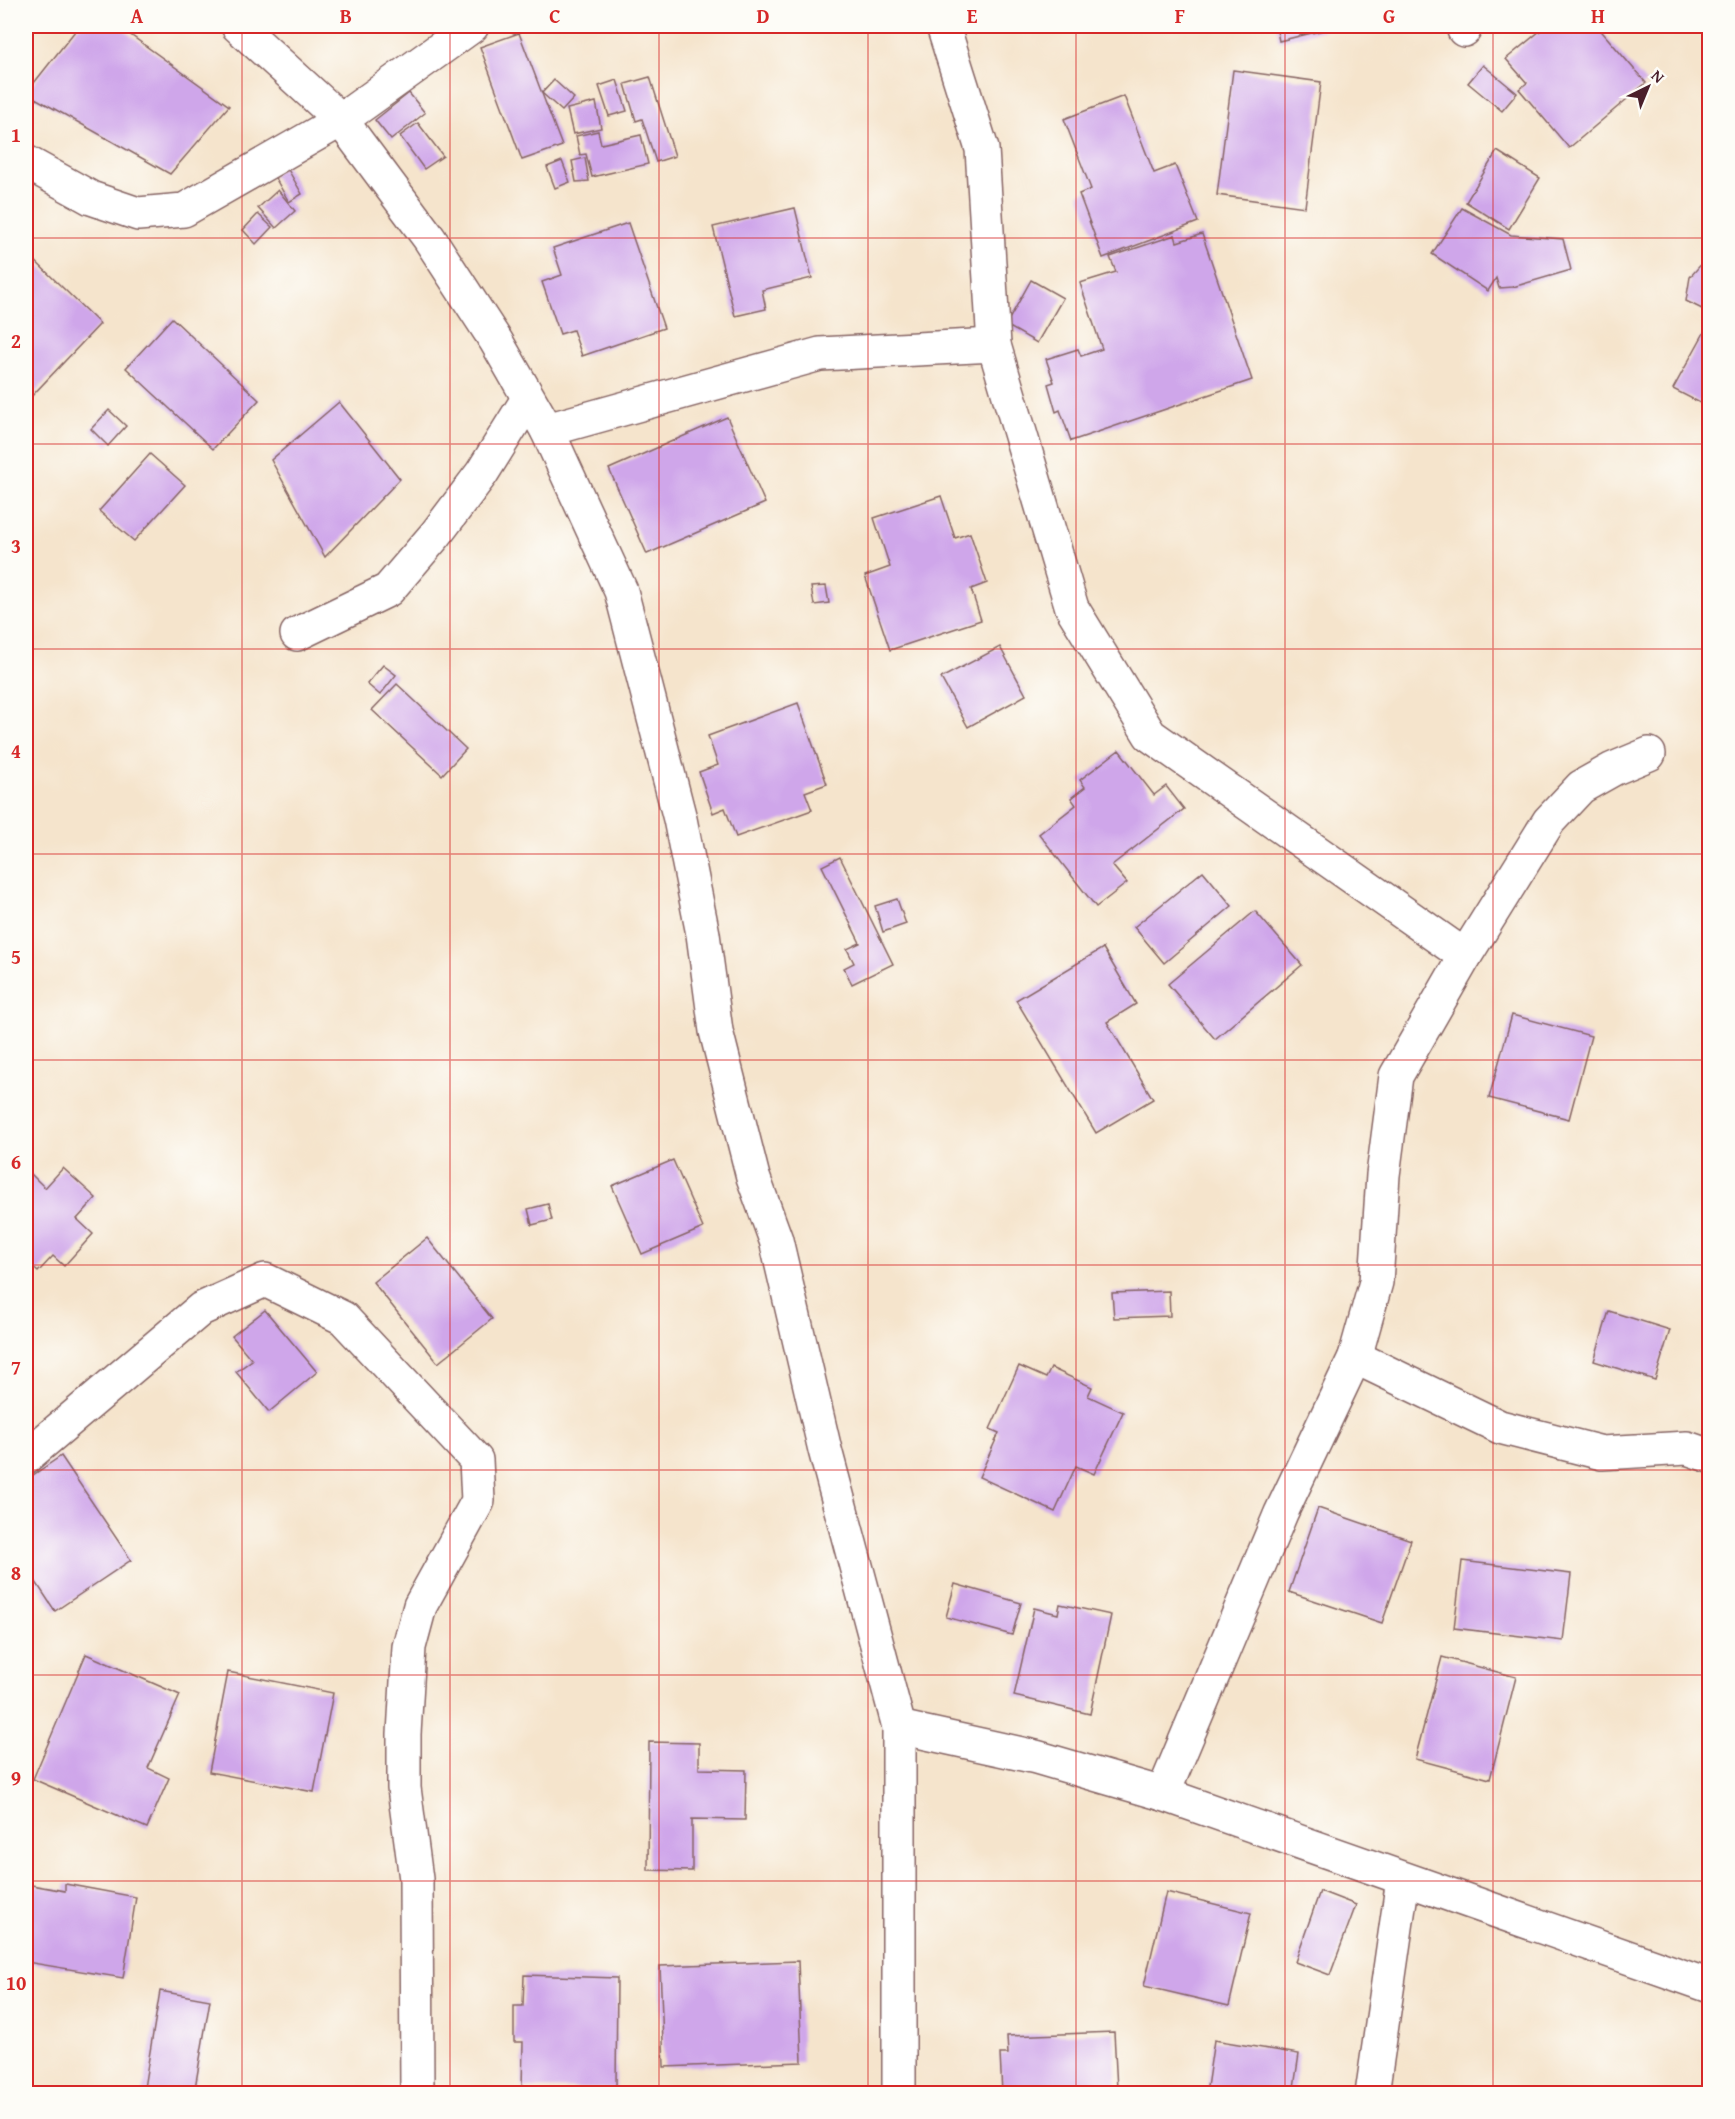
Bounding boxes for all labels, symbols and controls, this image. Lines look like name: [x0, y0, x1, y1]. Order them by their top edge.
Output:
text: A: [131, 1, 144, 30]
text: B: [340, 1, 352, 30]
text: C: [549, 1, 561, 30]
text: D: [756, 1, 770, 30]
text: E: [967, 1, 978, 30]
text: F: [1175, 1, 1185, 30]
text: G: [1383, 1, 1395, 30]
text: H: [1591, 1, 1605, 30]
north arrow: [1618, 57, 1678, 117]
text: N: [1646, 64, 1671, 89]
text: 1: [11, 120, 21, 149]
text: 2: [11, 326, 21, 355]
text: 3: [11, 531, 21, 560]
text: 4: [11, 736, 21, 765]
text: 5: [11, 942, 21, 971]
text: 6: [11, 1147, 21, 1176]
text: 7: [11, 1352, 21, 1381]
text: 8: [11, 1558, 21, 1587]
text: 9: [11, 1763, 21, 1792]
text: 10: [6, 1968, 26, 1997]

